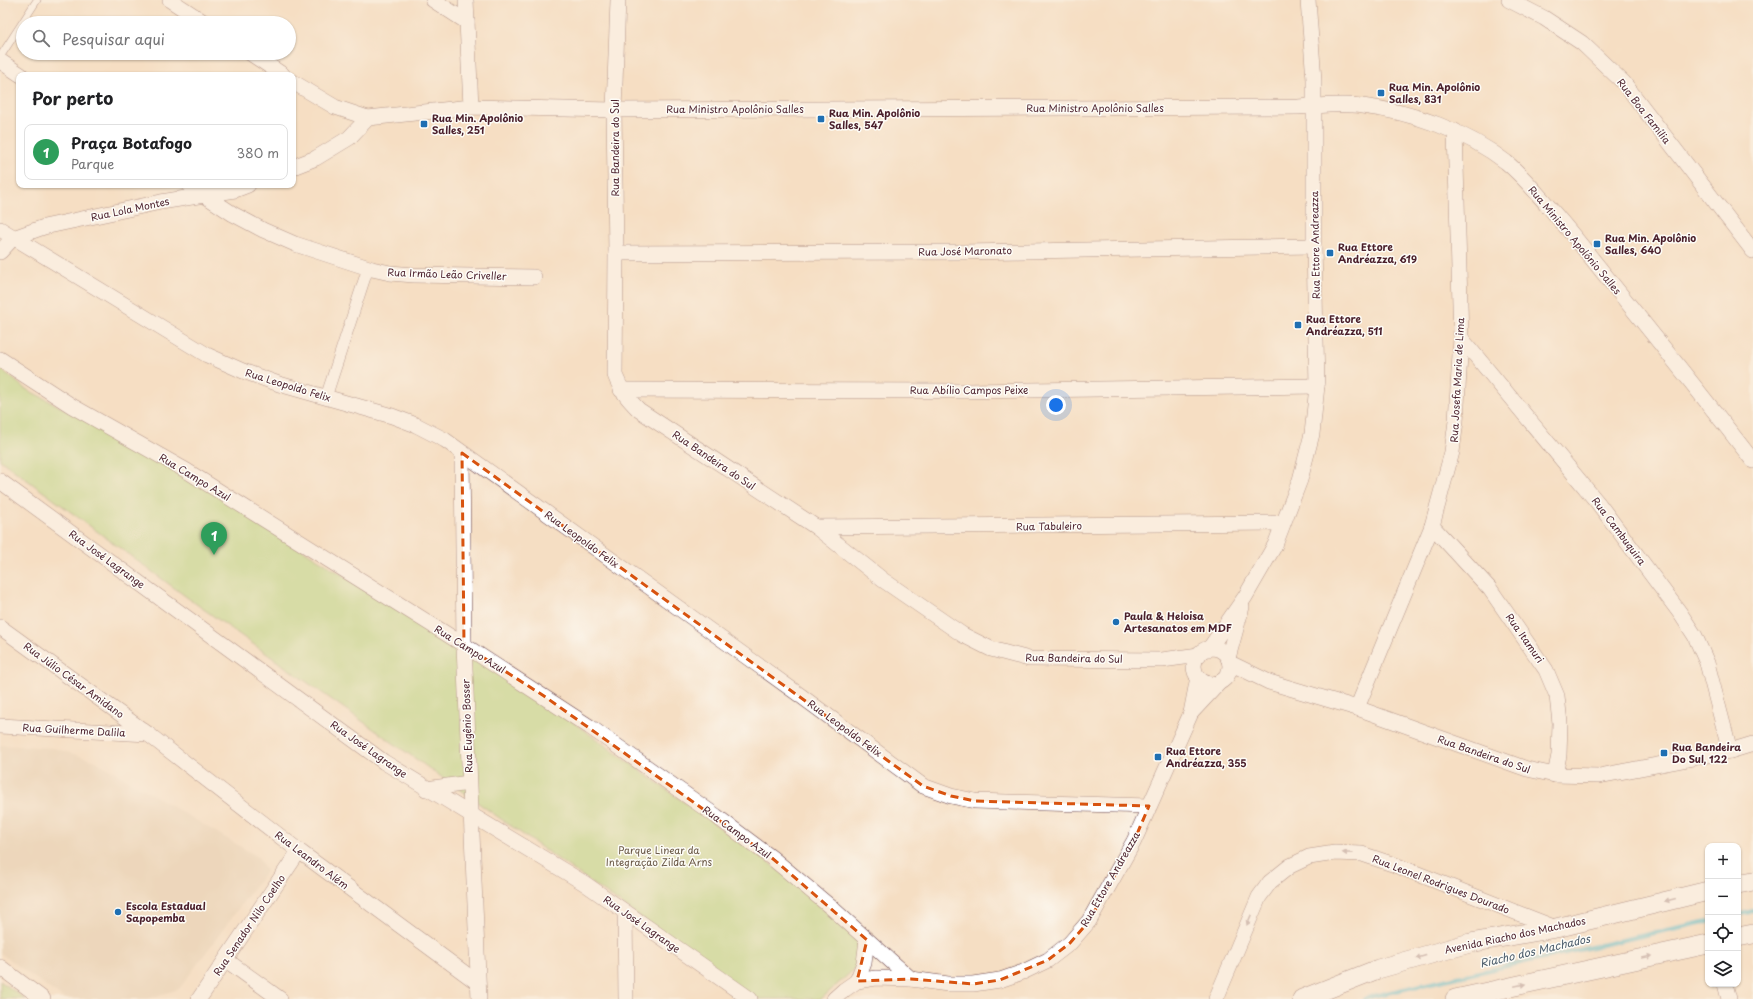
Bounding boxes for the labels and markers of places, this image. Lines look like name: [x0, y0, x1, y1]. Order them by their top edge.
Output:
place label: Rua Min. Apolônio Salles, 831: [1389, 79, 1480, 106]
marker: Rua Min. Apolônio Salles, 831: [1376, 88, 1386, 98]
place label: Rua Min. Apolônio Salles, 547: [829, 105, 920, 132]
place label: Rua Min. Apolônio Salles, 251: [432, 110, 523, 137]
marker: Rua Min. Apolônio Salles, 547: [816, 114, 826, 124]
marker: Rua Min. Apolônio Salles, 251: [419, 119, 429, 129]
place label: Rua Min. Apolônio Salles, 640: [1605, 230, 1696, 257]
place label: Rua Ettore Andréazza, 619: [1338, 239, 1417, 266]
marker: Rua Min. Apolônio Salles, 640: [1592, 239, 1602, 249]
marker: Rua Ettore Andréazza, 619: [1325, 248, 1335, 258]
place label: Rua Ettore Andréazza, 511: [1306, 311, 1383, 338]
marker: Rua Ettore Andréazza, 511: [1293, 320, 1303, 330]
pin: 1: [201, 522, 227, 555]
place label: Paula & Heloisa Artesanatos em MDF: [1124, 608, 1232, 635]
marker: Paula & Heloisa Artesanatos em MDF: [1111, 617, 1121, 627]
place label: Rua Bandeira Do Sul, 122: [1672, 739, 1741, 766]
place label: Rua Ettore Andréazza, 355: [1166, 743, 1247, 770]
marker: Rua Bandeira Do Sul, 122: [1659, 748, 1669, 758]
marker: Rua Ettore Andréazza, 355: [1153, 752, 1163, 762]
place label: Escola Estadual Sapopemba: [126, 898, 206, 925]
marker: Escola Estadual Sapopemba: [113, 907, 123, 917]

